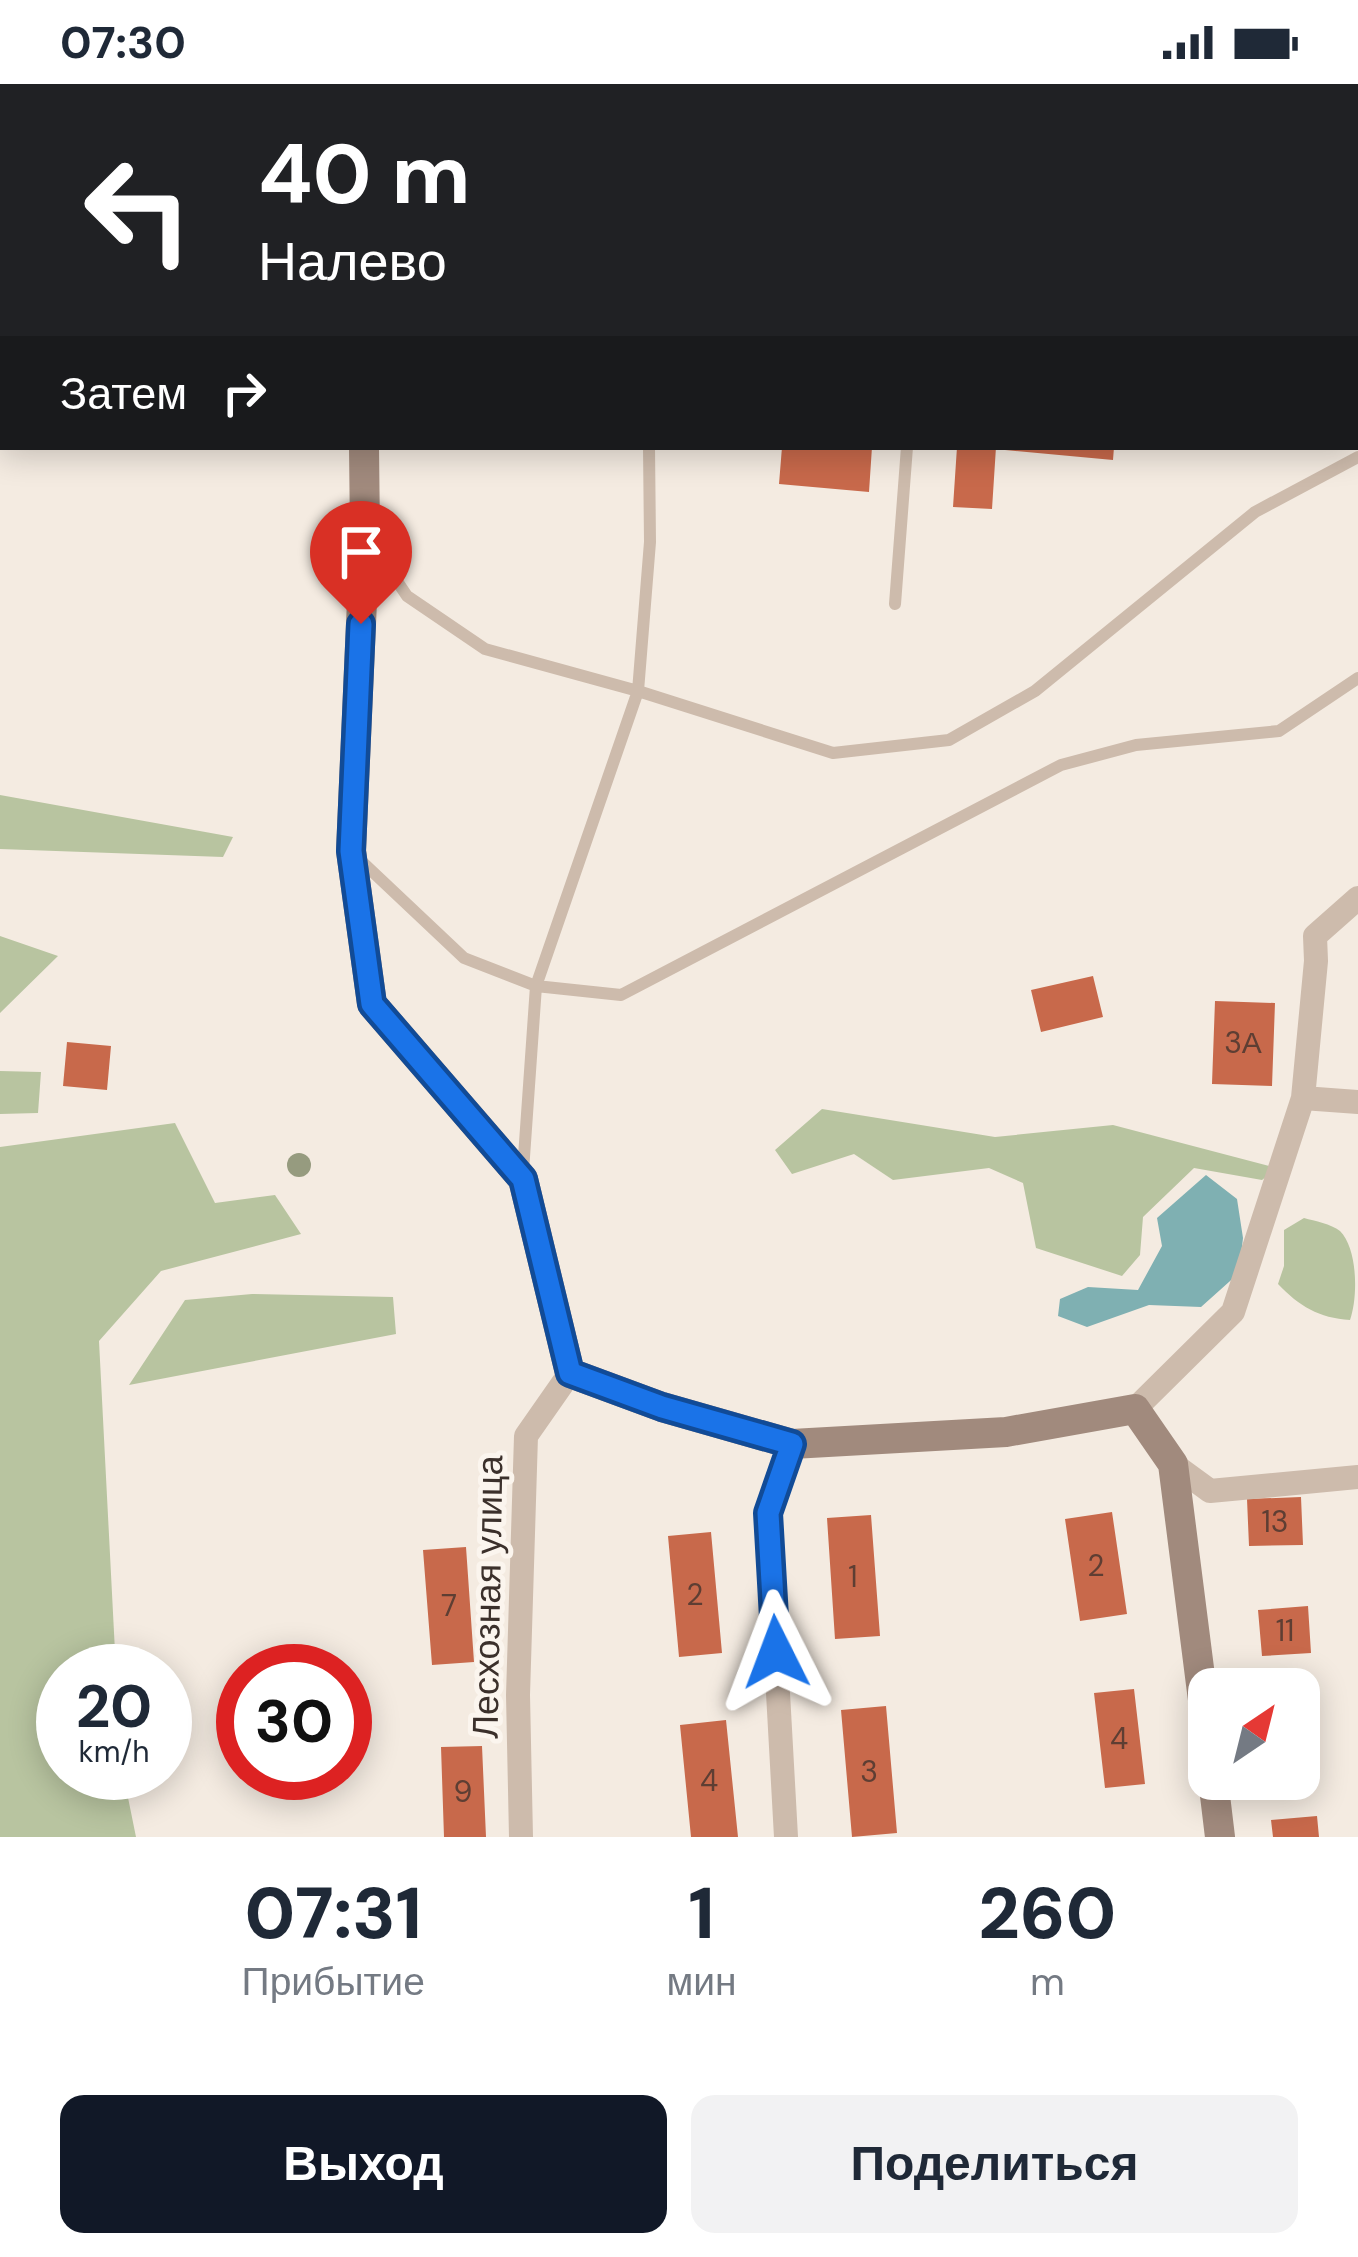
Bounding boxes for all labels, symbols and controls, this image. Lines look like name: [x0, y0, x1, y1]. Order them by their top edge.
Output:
text: 07:30: [60, 13, 186, 72]
text: 40 m: [258, 120, 471, 229]
icon: left: [60, 132, 216, 288]
text: Налево: [258, 226, 447, 297]
icon: right: [211, 360, 277, 426]
text: Затем: [60, 364, 187, 423]
pin: [310, 501, 412, 624]
icon: arrive: [328, 519, 394, 585]
house number: 3А: [1224, 1023, 1262, 1062]
street label: Лесхозная улица: [462, 1454, 513, 1739]
house number: 13: [1261, 1502, 1289, 1541]
house number: 2: [1087, 1546, 1105, 1585]
house number: 1: [848, 1557, 858, 1596]
house number: 2: [686, 1575, 704, 1614]
house number: 7: [441, 1586, 457, 1625]
position arrow: [713, 1589, 839, 1715]
house number: 11: [1276, 1611, 1294, 1650]
speed limit sign: 30: [216, 1644, 372, 1800]
text: 20: [76, 1667, 152, 1746]
north arrow: [1188, 1668, 1320, 1800]
map controls: [1188, 1668, 1320, 1800]
house number: 4: [1110, 1719, 1128, 1758]
text: km/h: [79, 1732, 149, 1771]
house number: 3: [860, 1752, 878, 1791]
house number: 4: [700, 1761, 718, 1800]
house number: 9: [454, 1772, 472, 1811]
text: 07:31: [244, 1867, 422, 1960]
text: 1: [688, 1867, 715, 1960]
text: 260: [978, 1867, 1116, 1960]
text: Прибытие: [242, 1956, 425, 2007]
text: мин: [666, 1956, 737, 2007]
text: m: [1030, 1956, 1065, 2007]
button: Выход: [60, 2095, 667, 2233]
button: Поделиться: [691, 2095, 1298, 2233]

